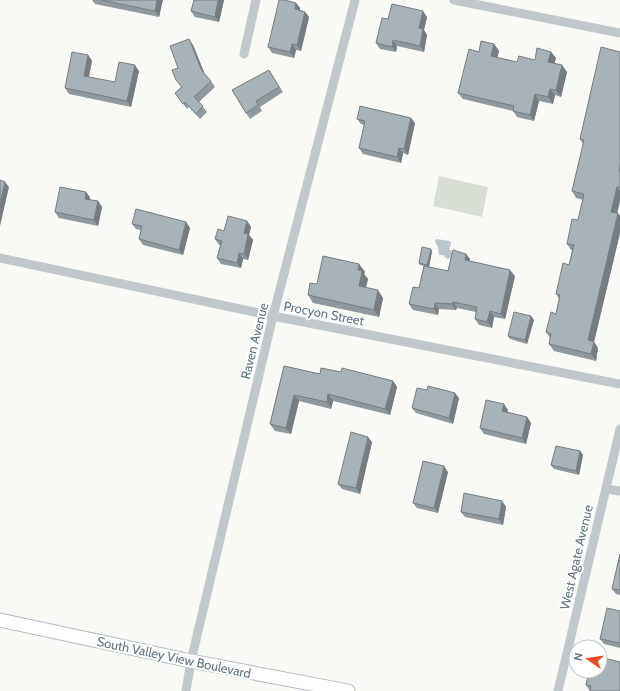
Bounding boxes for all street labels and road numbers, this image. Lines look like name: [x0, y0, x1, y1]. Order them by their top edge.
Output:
street label: Procyon Street: [282, 297, 366, 329]
street label: Raven Avenue: [237, 301, 271, 381]
street label: West Agate Avenue: [556, 503, 596, 611]
street label: South Valley View Boulevard: [96, 633, 252, 681]

